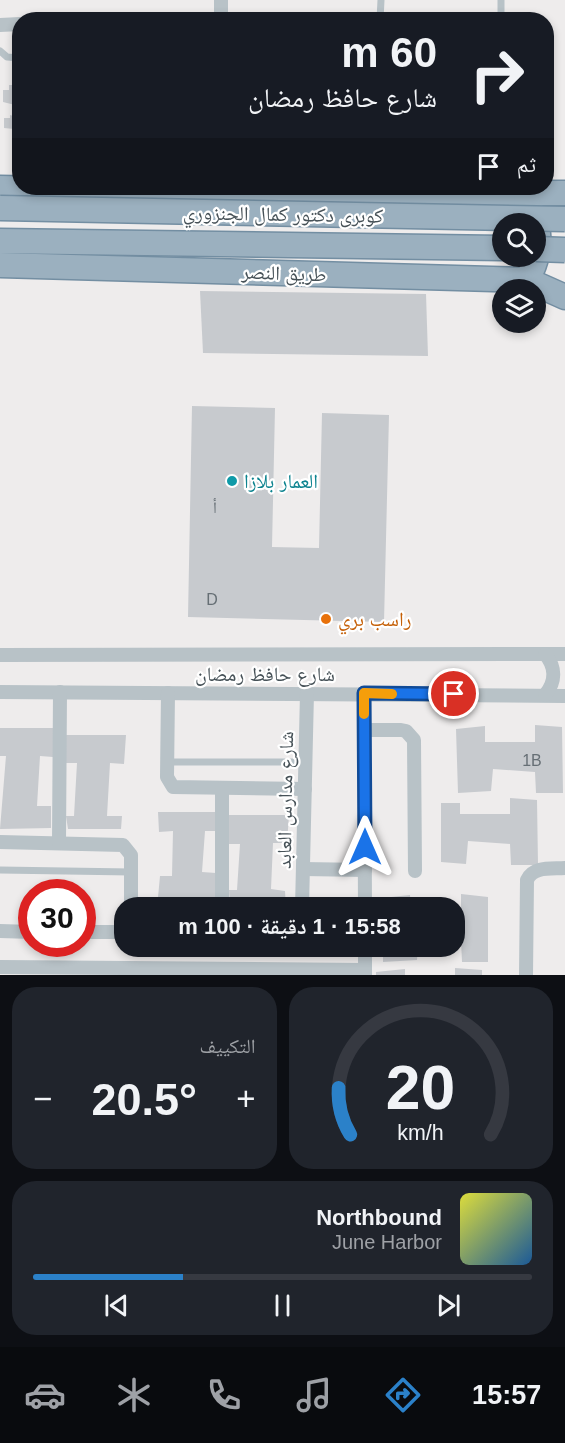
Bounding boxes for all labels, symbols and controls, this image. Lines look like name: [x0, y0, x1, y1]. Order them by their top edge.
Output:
text: 60 m: [341, 29, 437, 76]
icon: right: [458, 36, 536, 114]
text: شارع حافظ رمضان: [248, 83, 437, 113]
icon: arrive: [472, 150, 505, 183]
text: ثم: [517, 152, 536, 177]
street label: كوبرى دكتور كمال الجنزوري: [183, 201, 383, 232]
map controls: [492, 213, 546, 333]
button: search: [492, 213, 546, 267]
street label: طريق النصر: [240, 260, 327, 286]
button: layers: [492, 279, 546, 333]
place label: العمار بلازا: [244, 470, 318, 493]
marker: العمار بلازا: [225, 474, 239, 488]
house number: أ: [213, 498, 217, 516]
house number: D: [206, 591, 218, 608]
place label: راسب بري: [338, 608, 411, 635]
marker: راسب بري: [319, 612, 333, 626]
street label: شارع حافظ رمضان: [195, 663, 335, 687]
pin: [428, 668, 479, 719]
icon: arrive: [437, 677, 470, 710]
street label: شارع مدارس العابد: [273, 731, 299, 869]
house number: 1B: [522, 752, 542, 769]
position arrow: [333, 815, 397, 879]
speed limit sign: 30: [18, 879, 96, 957]
text: 15:58 · 1 دقيقة · 100 m: [178, 914, 401, 939]
text: التكييف: [199, 1035, 256, 1057]
text: 20: [386, 1053, 455, 1122]
text: 20.5°: [91, 1074, 197, 1125]
text: −: [33, 1080, 52, 1117]
text: +: [236, 1080, 256, 1117]
text: km/h: [398, 1121, 444, 1145]
text: Northbound: [316, 1205, 442, 1230]
text: June Harbor: [332, 1231, 442, 1253]
icon: previous: [100, 1289, 133, 1322]
icon: pause: [266, 1289, 299, 1322]
icon: next: [432, 1289, 465, 1322]
icon: car: [24, 1374, 66, 1416]
icon: climate: [113, 1374, 155, 1416]
icon: phone: [203, 1374, 245, 1416]
icon: music: [293, 1374, 335, 1416]
icon: directions: [382, 1374, 424, 1416]
text: 15:57: [472, 1380, 541, 1410]

